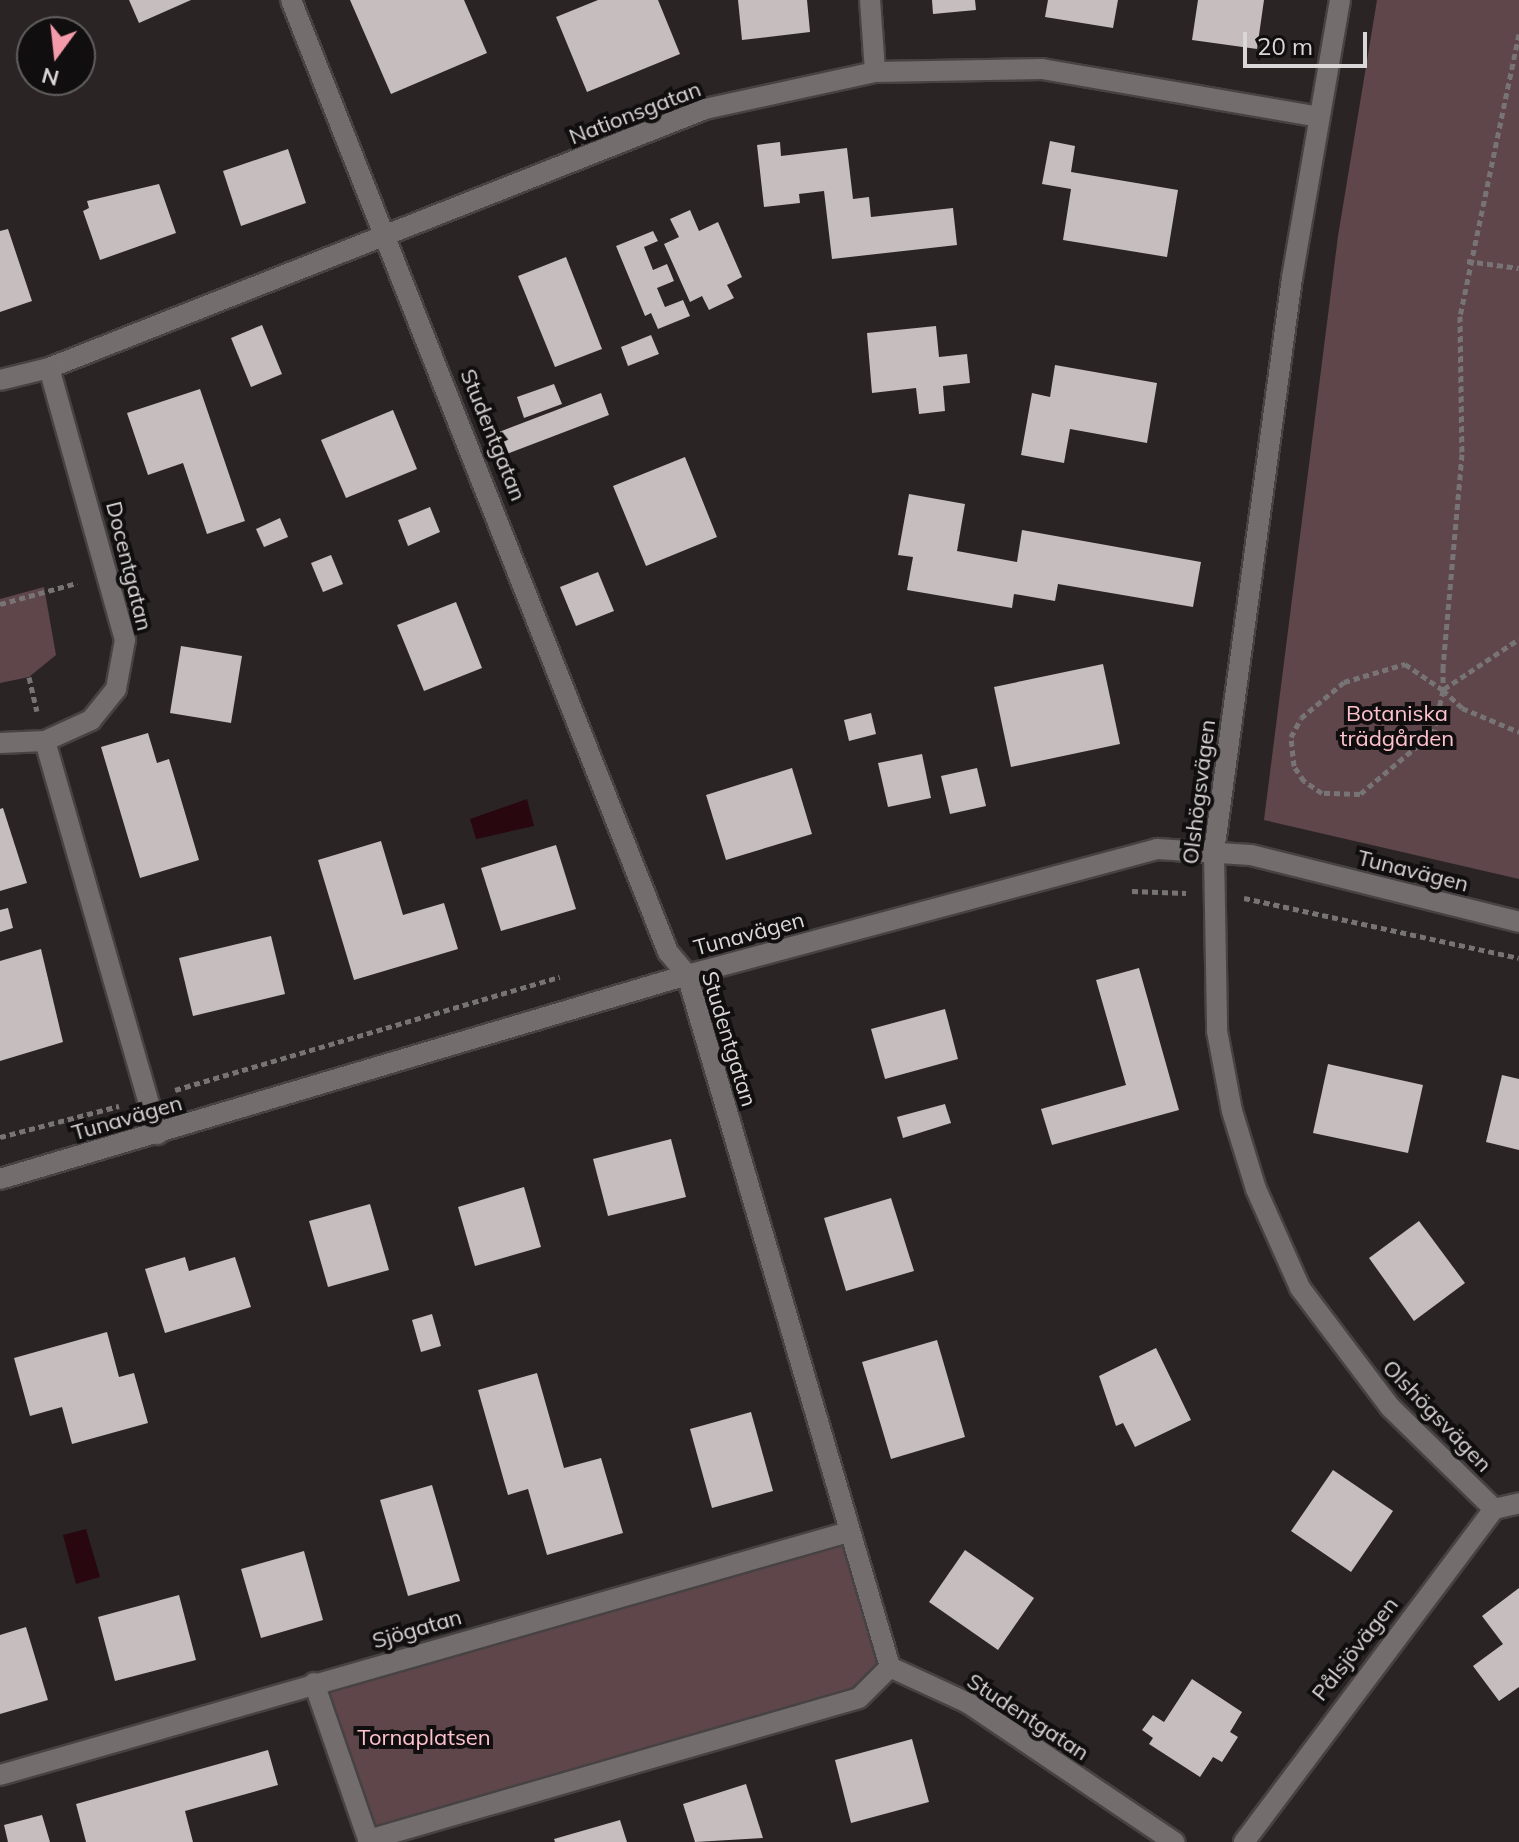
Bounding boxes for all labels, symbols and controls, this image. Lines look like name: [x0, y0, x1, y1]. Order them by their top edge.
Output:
north arrow: [16, 16, 96, 96]
scale bar: [1247, 16, 1371, 66]
text: 20 m: [1257, 31, 1313, 61]
text: N: [39, 62, 62, 93]
street label: Nationsgatan: [565, 76, 705, 150]
street label: Studentgatan: [455, 365, 531, 505]
street label: Docentgatan: [100, 499, 158, 633]
park label: Botaniska trädgården: [1340, 700, 1454, 752]
street label: Olshögsvägen: [1177, 718, 1221, 866]
street label: Tunavägen: [1355, 844, 1471, 898]
street label: Tunavägen: [691, 907, 807, 961]
street label: Studentgatan: [696, 968, 762, 1110]
street label: Tunavägen: [69, 1090, 185, 1146]
street label: Olshögsvägen: [1377, 1354, 1497, 1478]
street label: Pålsjövägen: [1306, 1592, 1404, 1706]
street label: Sjögatan: [369, 1604, 465, 1654]
street label: Studentgatan: [962, 1668, 1094, 1766]
park label: Tornaplatsen: [357, 1725, 491, 1751]

